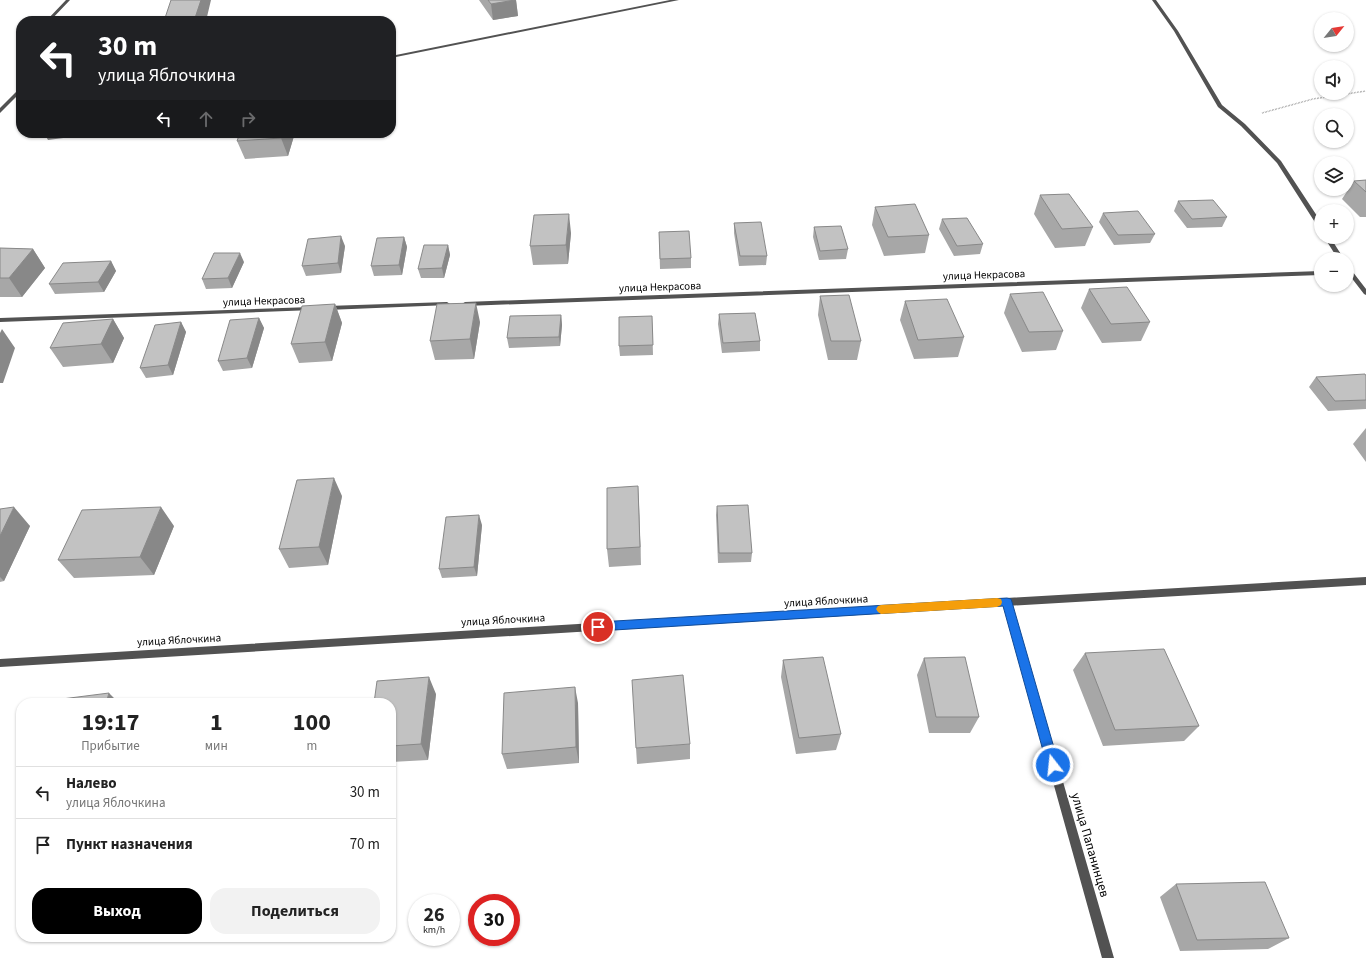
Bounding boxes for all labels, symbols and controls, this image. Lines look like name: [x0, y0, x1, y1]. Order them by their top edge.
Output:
north arrow: [1314, 12, 1354, 52]
map controls: [1314, 12, 1354, 292]
text: 30 m: [98, 26, 157, 66]
icon: left: [32, 32, 84, 84]
button: sound: [1314, 60, 1354, 100]
text: улица Яблочкина: [98, 63, 236, 88]
icon: left: [153, 108, 175, 130]
icon: ahead: [195, 108, 217, 130]
icon: right: [237, 108, 259, 130]
button: search: [1314, 108, 1354, 148]
button: layers: [1314, 156, 1354, 196]
button: +: [1314, 204, 1354, 244]
button: −: [1314, 252, 1354, 292]
street label: улица Некрасова: [943, 266, 1025, 284]
street label: улица Некрасова: [619, 278, 701, 296]
street label: улица Некрасова: [223, 292, 305, 310]
street label: улица Яблочкина: [784, 591, 868, 611]
street label: улица Яблочкина: [461, 610, 545, 630]
pin: [581, 610, 615, 644]
icon: arrive: [587, 616, 609, 638]
street label: улица Яблочкина: [137, 630, 221, 650]
text: 19:17: [81, 705, 139, 740]
text: 1: [210, 705, 223, 740]
text: 100: [293, 705, 331, 740]
text: Прибытие: [81, 737, 140, 755]
text: мин: [205, 737, 228, 755]
text: m: [306, 737, 317, 755]
position arrow: [1032, 744, 1074, 786]
text: Налево: [66, 773, 117, 794]
icon: left: [32, 782, 54, 804]
text: 30 m: [350, 782, 380, 803]
street label: улица Папанинцев: [1067, 791, 1114, 900]
text: улица Яблочкина: [66, 794, 165, 812]
icon: arrive: [32, 834, 54, 856]
text: Пункт назначения: [66, 834, 193, 855]
text: 70 m: [350, 834, 380, 855]
button: Выход: [32, 888, 202, 934]
button: Поделиться: [210, 888, 380, 934]
speed limit sign: 30: [468, 894, 520, 946]
text: 26: [423, 901, 445, 929]
text: km/h: [423, 923, 445, 937]

